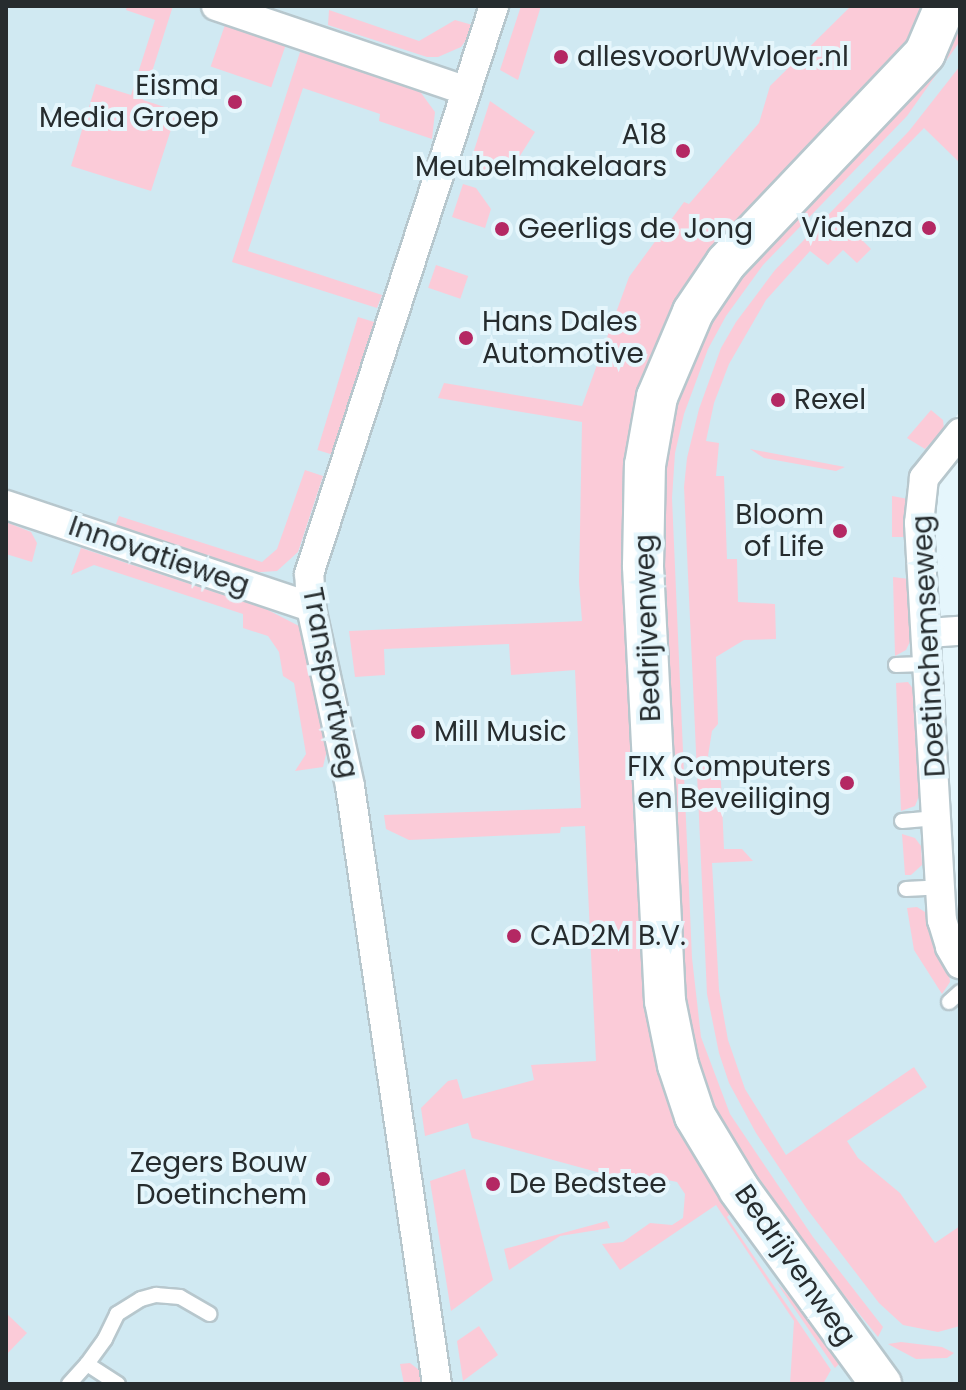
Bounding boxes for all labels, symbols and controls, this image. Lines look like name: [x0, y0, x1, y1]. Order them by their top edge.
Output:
place label: allesvoorUWvloer.nl: [577, 40, 849, 74]
marker: allesvoorUWvloer.nl: [552, 48, 570, 66]
place label: Eisma Media Groep: [39, 69, 219, 135]
marker: Eisma Media Groep: [226, 93, 244, 111]
place label: A18 Meubelmakelaars: [415, 118, 667, 184]
marker: A18 Meubelmakelaars: [674, 142, 692, 160]
place label: Videnza: [801, 211, 913, 245]
place label: Geerligs de Jong: [518, 212, 753, 246]
marker: Videnza: [920, 219, 938, 237]
marker: Geerligs de Jong: [493, 220, 511, 238]
place label: Hans Dales Automotive: [482, 305, 644, 371]
marker: Hans Dales Automotive: [457, 329, 475, 347]
place label: Rexel: [794, 383, 866, 417]
marker: Rexel: [769, 391, 787, 409]
place label: Bloom of Life: [735, 498, 824, 564]
street label: Innovatieweg: [64, 509, 254, 603]
street label: Doetinchemseweg: [905, 514, 953, 778]
marker: Bloom of Life: [831, 522, 849, 540]
street label: Bedrijvenweg: [628, 533, 668, 723]
street label: Transportweg: [295, 585, 365, 781]
place label: Mill Music: [434, 715, 567, 749]
marker: Mill Music: [409, 723, 427, 741]
place label: FIX Computers en Beveiliging: [627, 750, 831, 816]
marker: FIX Computers en Beveiliging: [838, 774, 856, 792]
place label: CAD2M B.V.: [530, 919, 686, 953]
marker: CAD2M B.V.: [505, 927, 523, 945]
place label: Zegers Bouw Doetinchem: [130, 1146, 307, 1212]
place label: De Bedstee: [509, 1167, 667, 1201]
marker: Zegers Bouw Doetinchem: [314, 1170, 332, 1188]
marker: De Bedstee: [484, 1175, 502, 1193]
street label: Bedrijvenweg: [727, 1178, 863, 1352]

